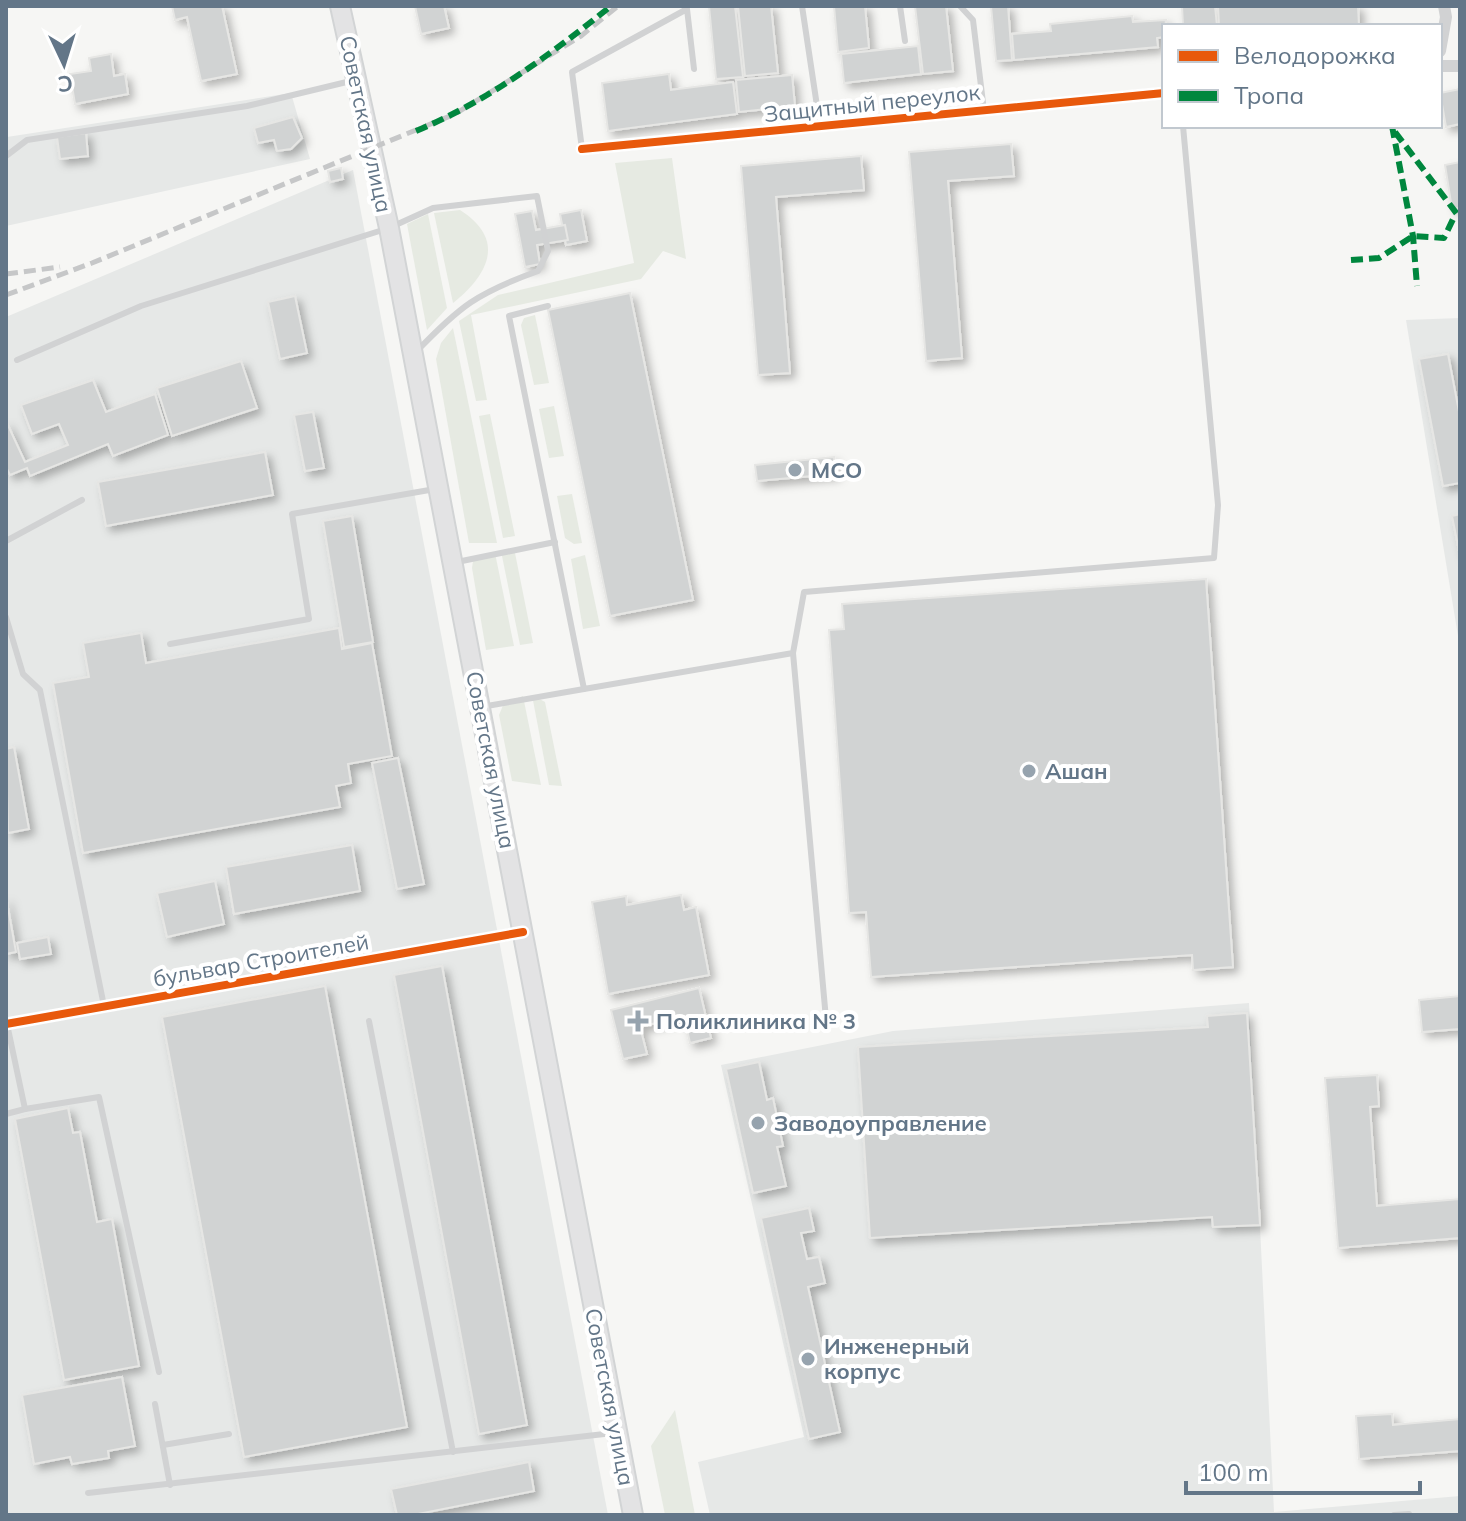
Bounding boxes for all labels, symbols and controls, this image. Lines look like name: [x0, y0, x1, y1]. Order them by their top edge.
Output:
north arrow: [24, 24, 104, 104]
legend: [1162, 24, 1442, 128]
street label: Советская улица: [334, 33, 398, 215]
text: Велодорожка: [1234, 40, 1396, 70]
text: С: [57, 69, 74, 98]
street label: Защитный переулок: [762, 78, 982, 128]
text: Тропа: [1234, 80, 1304, 110]
place label: МСО: [811, 456, 862, 484]
marker: МСО: [786, 461, 804, 479]
street label: Советская улица: [460, 669, 522, 851]
place label: Ашан: [1045, 757, 1108, 785]
marker: Ашан: [1020, 762, 1038, 780]
street label: бульвар Строителей: [151, 927, 371, 993]
place label: Поликлиника № 3: [656, 1007, 856, 1035]
marker: Поликлиника № 3: [627, 1010, 649, 1032]
place label: Заводоуправление: [774, 1109, 987, 1137]
marker: Заводоуправление: [749, 1114, 767, 1132]
street label: Советская улица: [579, 1306, 641, 1488]
place label: Инженерный корпус: [824, 1332, 970, 1385]
marker: Инженерный корпус: [799, 1350, 817, 1368]
scale bar: [1186, 1445, 1420, 1495]
text: 100 m: [1198, 1457, 1269, 1487]

